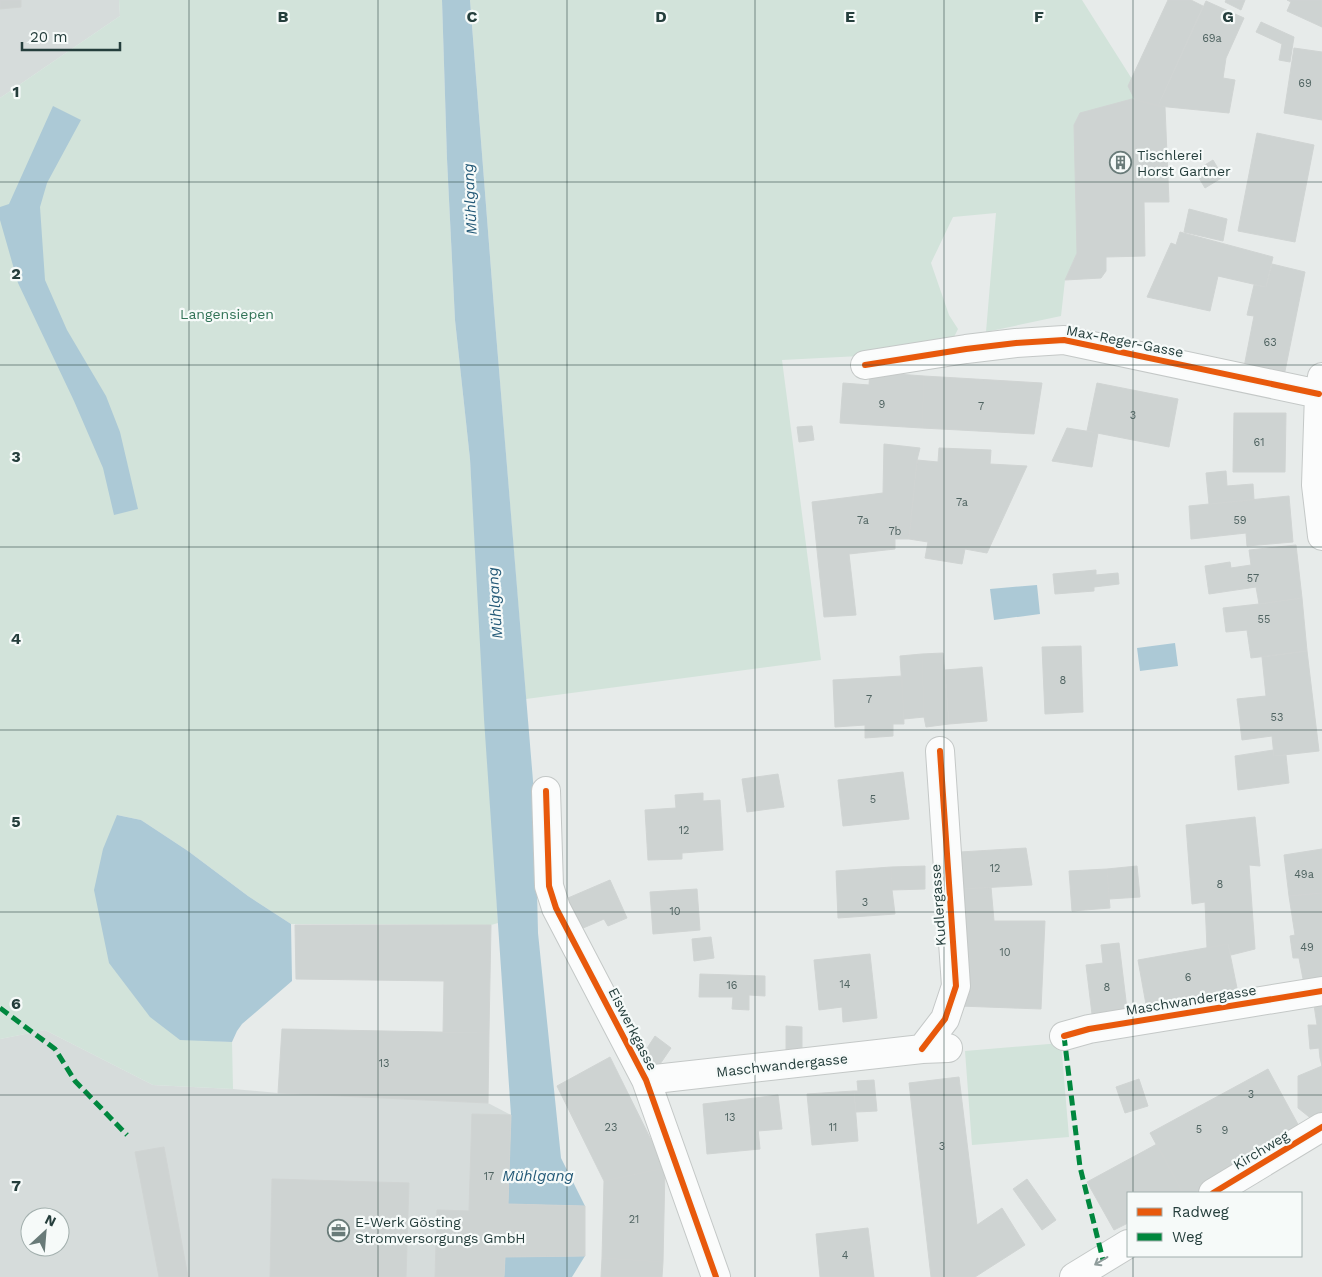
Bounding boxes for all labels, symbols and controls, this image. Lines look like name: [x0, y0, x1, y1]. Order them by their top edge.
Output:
text: B: [278, 7, 289, 26]
text: C: [467, 7, 478, 26]
text: D: [655, 7, 667, 26]
text: E: [845, 7, 855, 26]
text: F: [1034, 7, 1044, 26]
text: G: [1222, 7, 1234, 26]
scale bar: [22, 20, 120, 52]
text: 20 m: [30, 28, 68, 46]
house number: 69a: [1202, 32, 1222, 45]
house number: 69: [1298, 77, 1312, 90]
text: 1: [13, 82, 19, 101]
place label: Tischlerei Horst Gartner: [1137, 147, 1231, 179]
building icon: Tischlerei Horst Gartner: [1109, 151, 1133, 175]
water label: Mühlgang: [459, 163, 481, 235]
text: 2: [11, 264, 21, 283]
park label: Langensiepen: [180, 306, 274, 322]
street label: Max-Reger-Gasse: [1065, 322, 1185, 360]
house number: 63: [1263, 336, 1277, 349]
house number: 9: [879, 398, 886, 411]
house number: 7: [978, 400, 984, 413]
house number: 3: [1130, 409, 1136, 422]
house number: 61: [1254, 436, 1264, 449]
text: 3: [11, 447, 21, 466]
house number: 7a: [956, 496, 968, 509]
house number: 7a: [857, 514, 869, 527]
house number: 59: [1233, 514, 1247, 527]
house number: 7b: [888, 525, 902, 538]
water label: Mühlgang: [484, 567, 506, 639]
house number: 57: [1247, 572, 1259, 585]
house number: 55: [1258, 613, 1270, 626]
text: 4: [11, 629, 21, 648]
house number: 8: [1060, 674, 1067, 687]
house number: 7: [866, 693, 872, 706]
house number: 53: [1271, 711, 1283, 724]
house number: 5: [870, 793, 876, 806]
text: 5: [11, 812, 21, 831]
house number: 12: [679, 824, 689, 837]
house number: 12: [990, 862, 1000, 875]
street label: Kudlergasse: [927, 863, 949, 947]
house number: 49a: [1294, 868, 1314, 881]
house number: 8: [1217, 878, 1224, 891]
house number: 3: [862, 896, 868, 909]
house number: 10: [669, 905, 681, 918]
house number: 49: [1300, 941, 1314, 954]
house number: 10: [999, 946, 1011, 959]
house number: 6: [1185, 971, 1192, 984]
house number: 14: [839, 978, 851, 991]
house number: 16: [727, 979, 738, 992]
house number: 8: [1104, 981, 1111, 994]
street label: Maschwandergasse: [1124, 982, 1258, 1018]
street label: Eiswerkgasse: [605, 985, 661, 1073]
text: 6: [11, 994, 21, 1013]
street label: Maschwandergasse: [715, 1050, 849, 1080]
house number: 13: [379, 1057, 389, 1070]
house number: 3: [1248, 1088, 1254, 1101]
house number: 13: [725, 1111, 735, 1124]
house number: 23: [605, 1121, 617, 1134]
house number: 11: [829, 1121, 837, 1134]
house number: 5: [1196, 1123, 1202, 1136]
house number: 9: [1222, 1124, 1229, 1137]
street label: Kirchweg: [1230, 1127, 1292, 1173]
house number: 3: [939, 1140, 945, 1153]
water label: Mühlgang: [502, 1167, 574, 1185]
house number: 17: [484, 1170, 494, 1183]
text: 7: [11, 1176, 21, 1195]
legend: [1127, 1192, 1302, 1257]
text: Radweg: [1172, 1203, 1229, 1221]
north arrow: [20, 1207, 70, 1257]
text: N: [43, 1211, 59, 1230]
house number: 21: [629, 1213, 639, 1226]
place label: E-Werk Gösting Stromversorgungs GmbH: [355, 1214, 526, 1246]
office icon: E-Werk Gösting Stromversorgungs GmbH: [327, 1218, 351, 1242]
text: Weg: [1172, 1228, 1203, 1246]
house number: 4: [842, 1249, 849, 1262]
one-way arrow: [1095, 1256, 1109, 1266]

